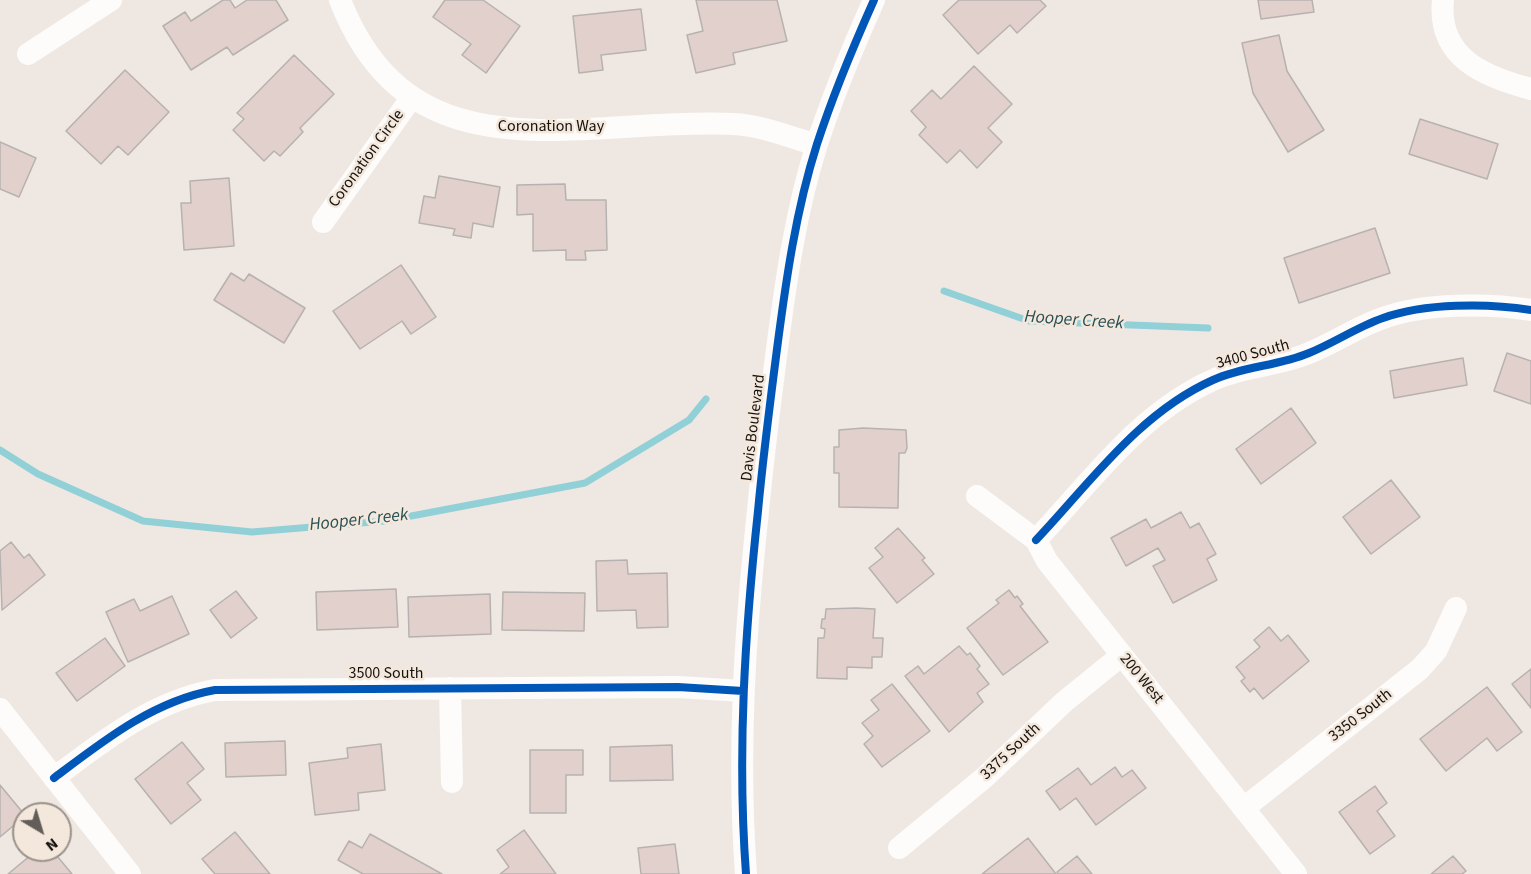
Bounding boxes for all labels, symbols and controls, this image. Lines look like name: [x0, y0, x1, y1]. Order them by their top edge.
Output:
street label: Coronation Circle: [325, 106, 409, 212]
street label: Coronation Way: [498, 117, 604, 137]
water label: Hooper Creek: [1024, 307, 1124, 335]
street label: 3400 South: [1214, 336, 1292, 374]
street label: Davis Boulevard: [738, 373, 770, 483]
water label: Hooper Creek: [308, 505, 410, 537]
street label: 200 West: [1115, 650, 1167, 708]
street label: 3500 South: [348, 664, 424, 684]
street label: 3350 South: [1326, 685, 1396, 747]
street label: 3375 South: [977, 719, 1045, 785]
north arrow: [12, 802, 72, 862]
text: N: [41, 833, 63, 857]

